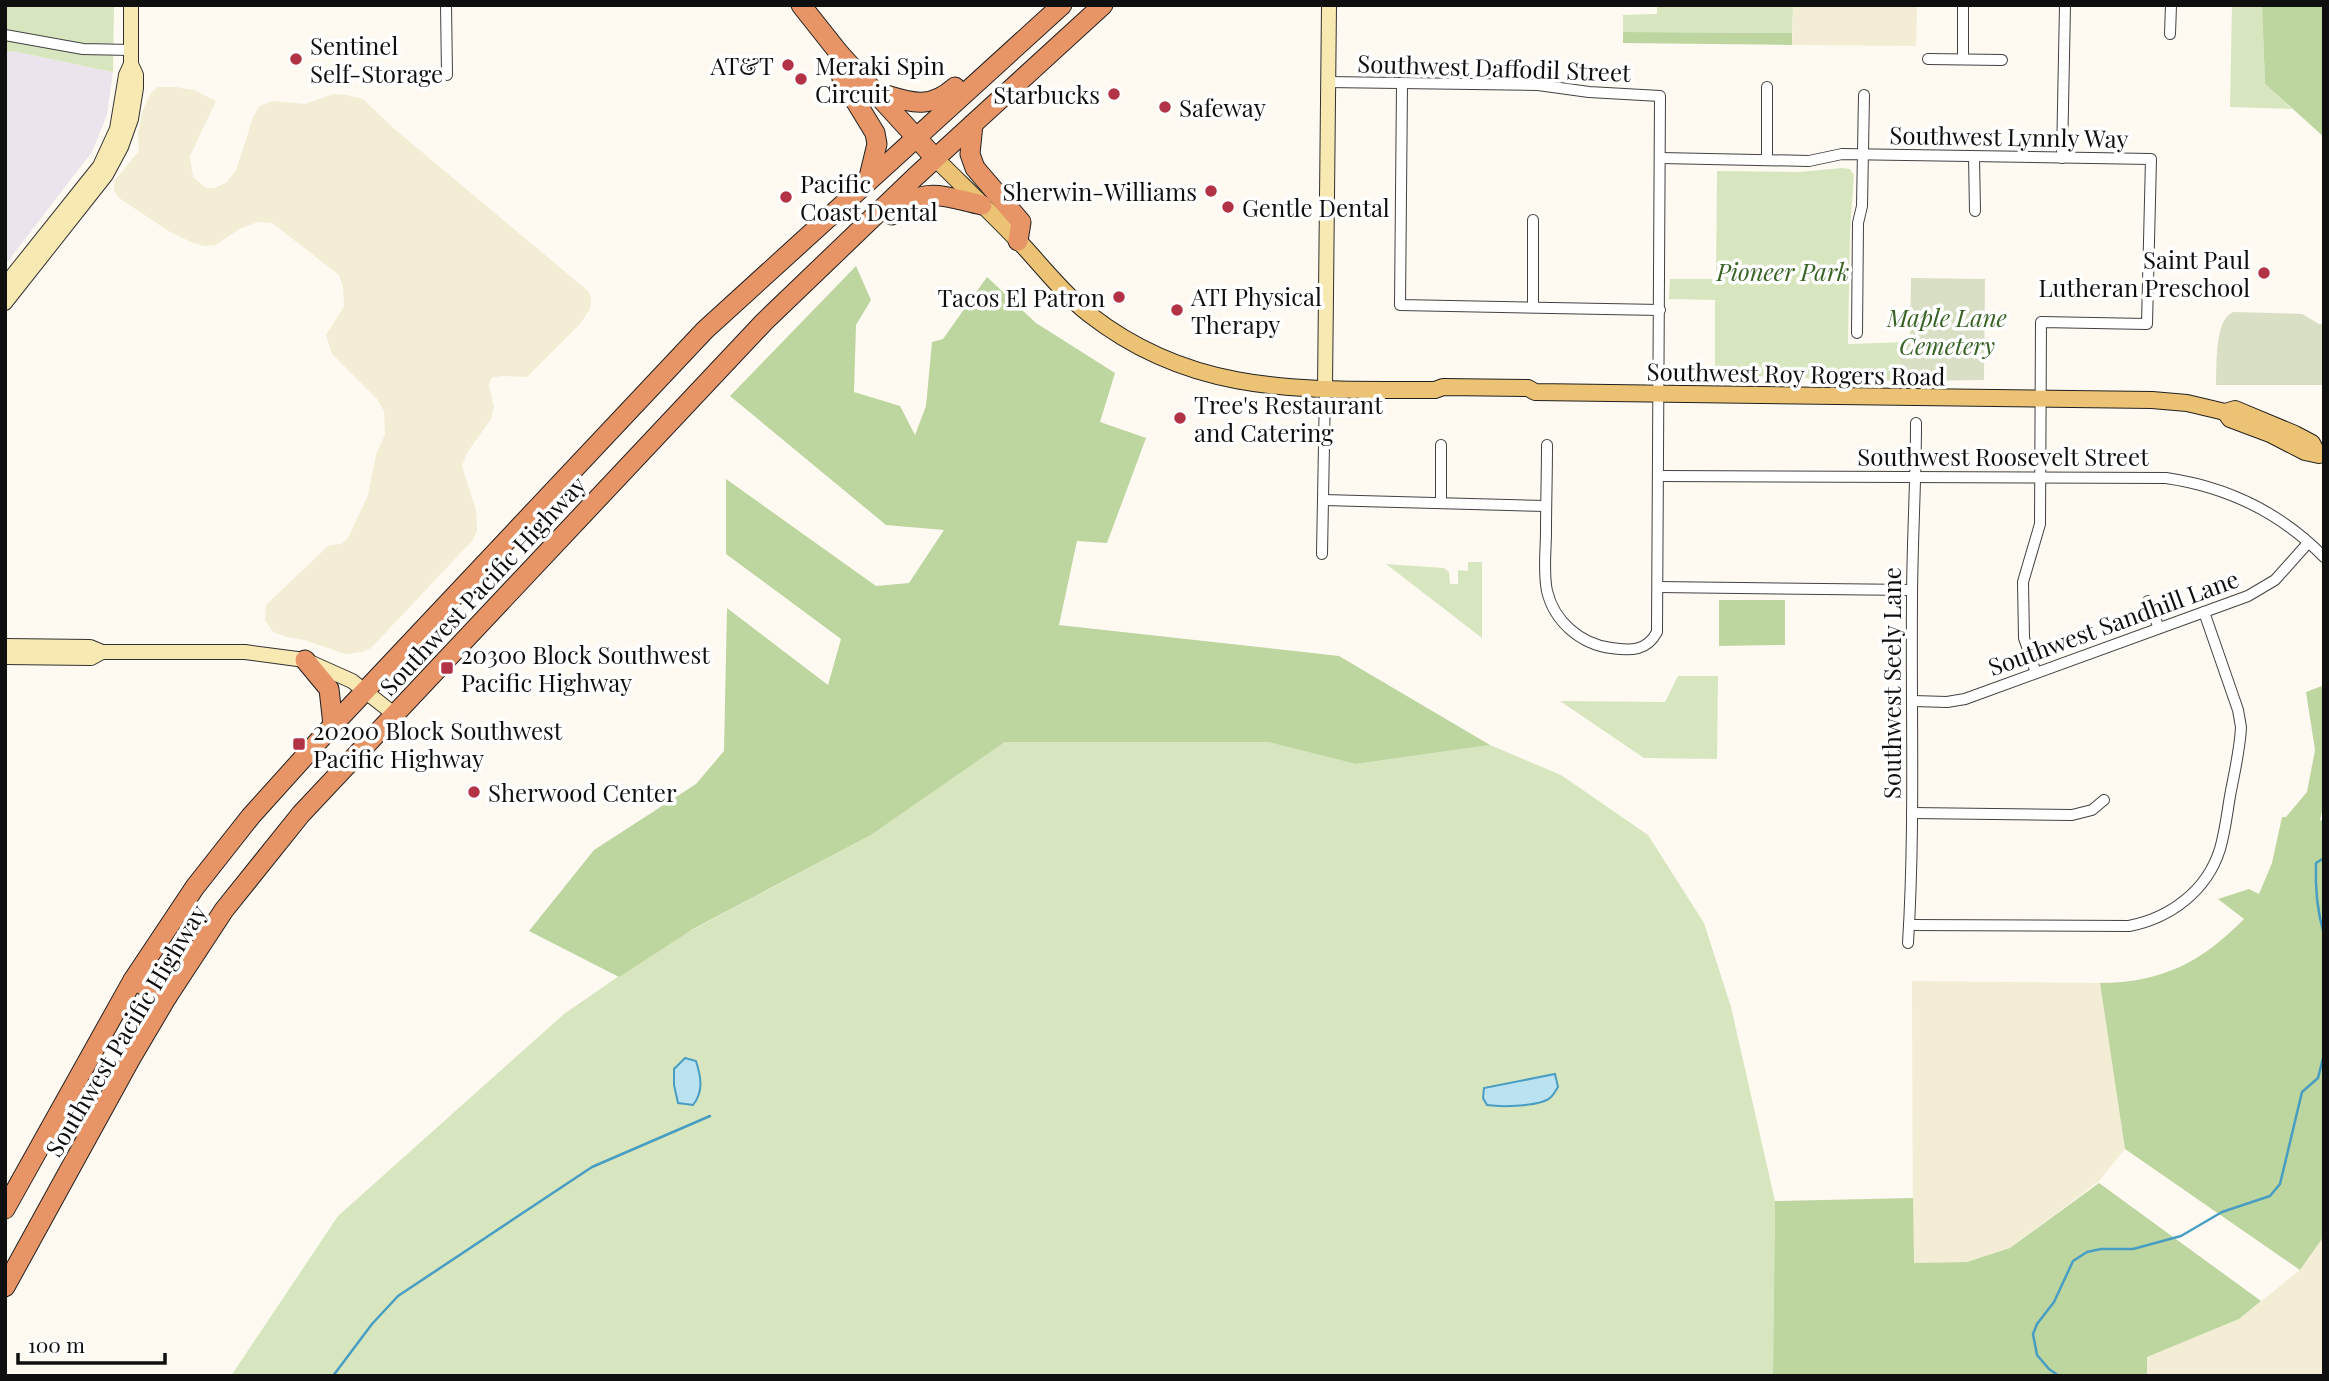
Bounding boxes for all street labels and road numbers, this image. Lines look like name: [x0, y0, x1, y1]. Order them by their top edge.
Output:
street label: Southwest Daffodil Street: [1357, 46, 1632, 88]
street label: Southwest Lynnly Way: [1889, 118, 2129, 154]
street label: Southwest Roy Rogers Road: [1646, 354, 1946, 392]
street label: Southwest Roosevelt Street: [1857, 440, 2149, 472]
street label: Southwest Pacific Highway: [372, 469, 592, 701]
street label: Southwest Sandhill Lane: [1983, 562, 2243, 682]
street label: Southwest Seely Lane: [1875, 567, 1907, 799]
street label: Southwest Pacific Highway: [37, 898, 213, 1162]

